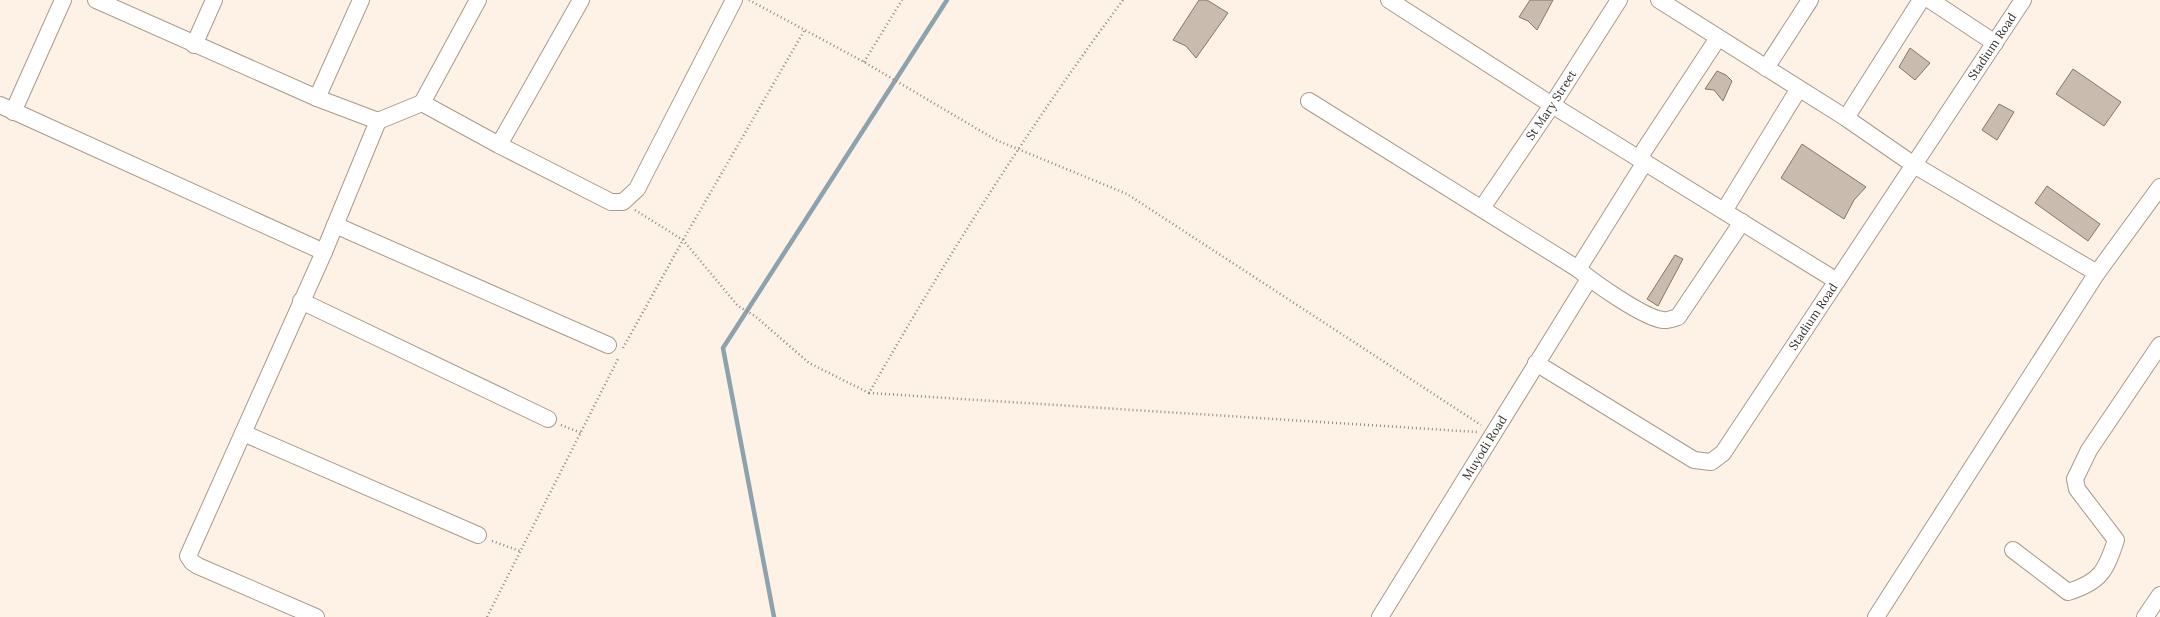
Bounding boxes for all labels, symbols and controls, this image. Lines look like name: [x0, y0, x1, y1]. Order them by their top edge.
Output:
street label: Stadium Road: [1964, 10, 2019, 83]
street label: St Mary Street: [1522, 67, 1580, 143]
street label: Stadium Road: [1785, 280, 1840, 353]
street label: Muyodi Road: [1459, 413, 1510, 482]

